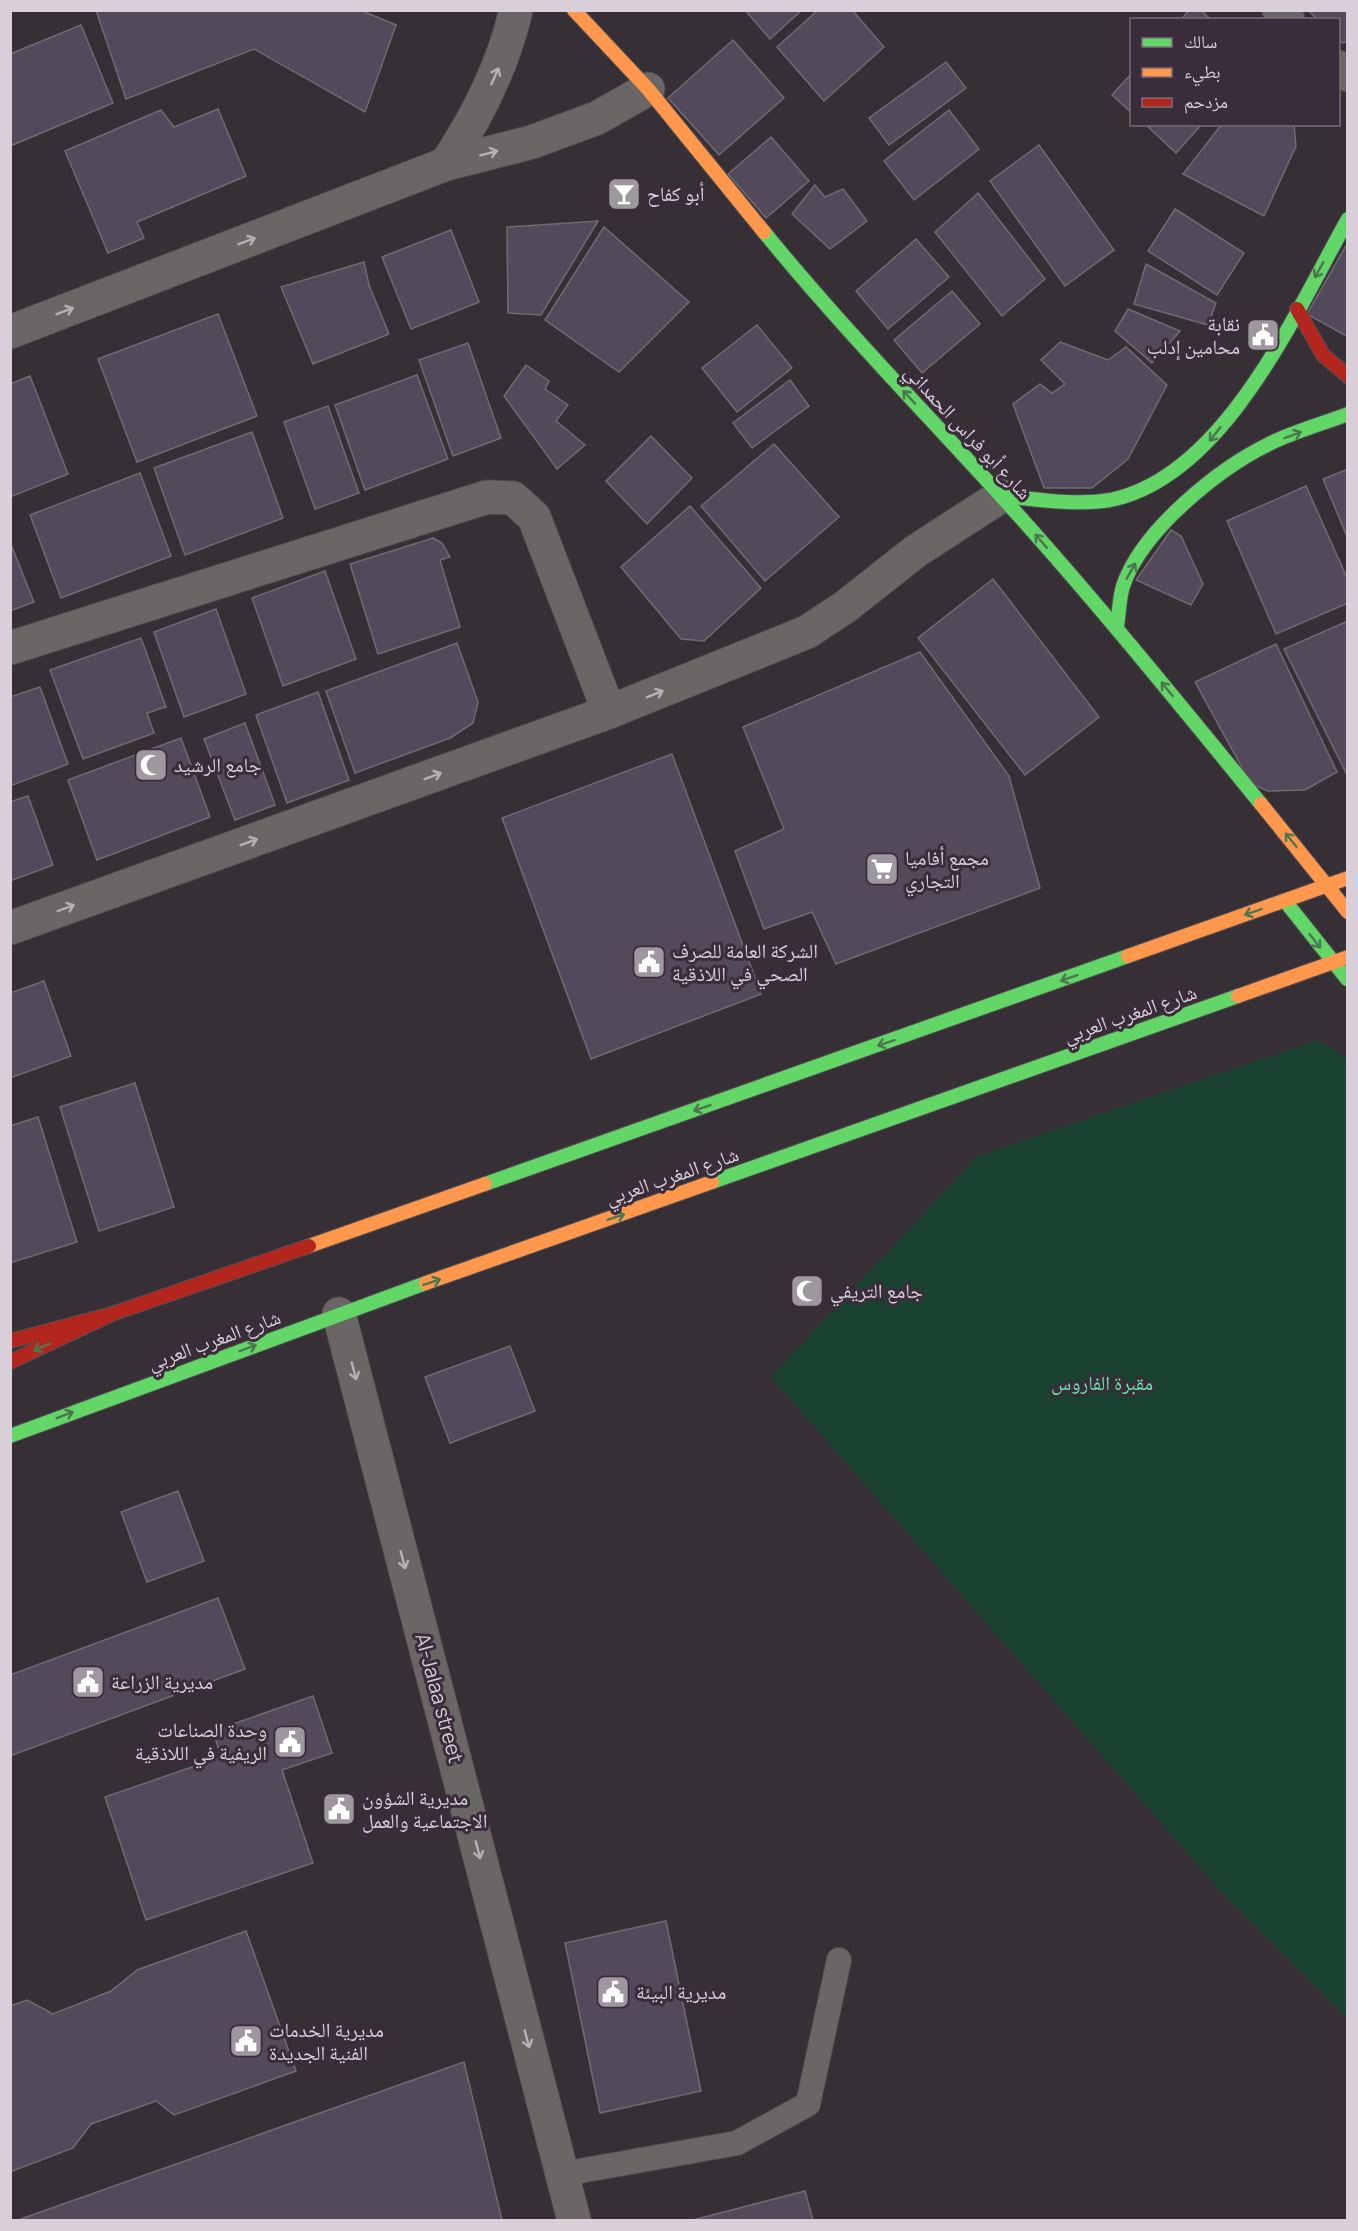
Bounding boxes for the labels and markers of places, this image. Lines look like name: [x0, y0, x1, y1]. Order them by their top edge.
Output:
bar icon: أبو كفاح: [606, 176, 642, 212]
place label: أبو كفاح: [647, 180, 704, 207]
place label: نقابة محامين إدلب: [1147, 310, 1240, 361]
public building icon: نقابة محامين إدلب: [1245, 317, 1281, 353]
mosque icon: جامع الرشيد: [133, 747, 169, 783]
place label: جامع الرشيد: [174, 751, 262, 778]
place label: مجمع أفاميا التجاري: [905, 844, 989, 897]
supermarket icon: مجمع أفاميا التجاري: [864, 851, 900, 887]
place label: الشركة العامة للصرف الصحي في اللاذقية: [672, 937, 818, 990]
public building icon: الشركة العامة للصرف الصحي في اللاذقية: [631, 944, 667, 980]
mosque icon: جامع التريفي: [789, 1273, 825, 1309]
place label: جامع التريفي: [830, 1277, 923, 1307]
public building icon: مديرية الزراعة: [70, 1664, 106, 1700]
place label: مديرية الزراعة: [111, 1668, 213, 1695]
place label: وحدة الصناعات الريفية في اللاذقية: [135, 1716, 267, 1769]
public building icon: وحدة الصناعات الريفية في اللاذقية: [272, 1724, 308, 1760]
place label: مديرية الشؤون الاجتماعية والعمل: [362, 1784, 487, 1834]
public building icon: مديرية الشؤون الاجتماعية والعمل: [321, 1791, 357, 1827]
public building icon: مديرية البيئة: [595, 1974, 631, 2010]
place label: مديرية البيئة: [636, 1978, 726, 2005]
place label: مديرية الخدمات الفنية الجديدة: [269, 2016, 384, 2066]
public building icon: مديرية الخدمات الفنية الجديدة: [228, 2023, 264, 2059]

